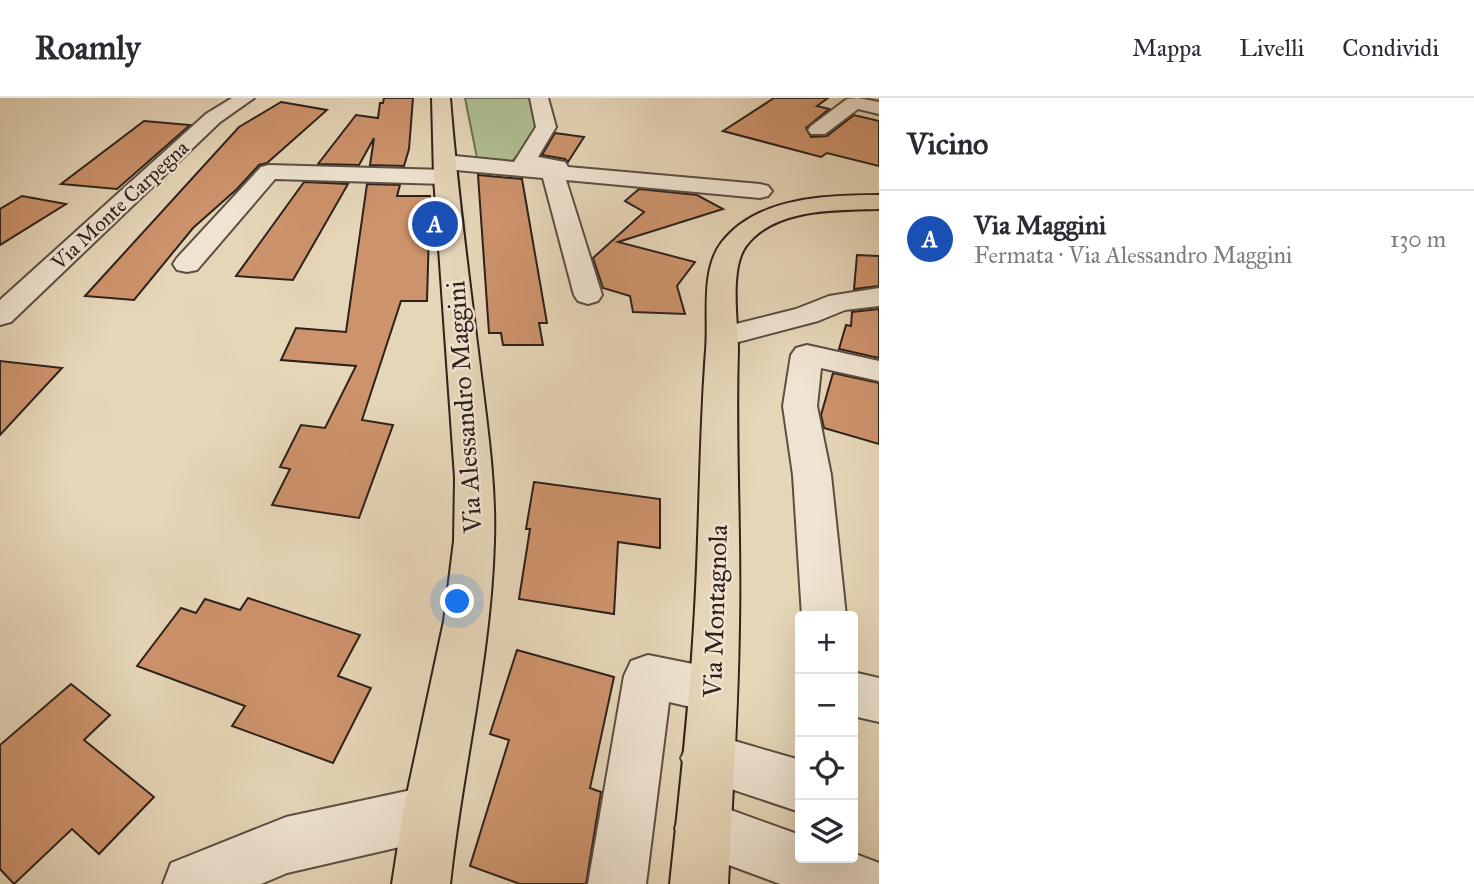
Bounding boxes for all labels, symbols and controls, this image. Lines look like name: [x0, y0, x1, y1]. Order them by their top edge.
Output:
text: Roamly: [35, 28, 140, 68]
text: Mappa: [1132, 33, 1201, 63]
text: Livelli: [1239, 33, 1304, 63]
text: Condividi: [1342, 33, 1439, 63]
text: Vicino: [907, 126, 988, 162]
street label: Via Monte Carpegna: [45, 135, 194, 276]
pin: A: [412, 198, 458, 250]
text: Via Maggini: [974, 209, 1106, 241]
text: A: [922, 225, 938, 253]
text: 130 m: [1390, 225, 1446, 253]
text: Fermata · Via Alessandro Maggini: [974, 241, 1292, 269]
street label: Via Alessandro Maggini: [439, 280, 489, 535]
street label: Via Montagnola: [696, 524, 734, 699]
your location: [440, 584, 474, 618]
map controls: [795, 611, 858, 863]
button: +: [795, 611, 858, 674]
button: −: [795, 674, 858, 737]
button: locate: [795, 737, 858, 800]
button: layers: [795, 800, 858, 863]

